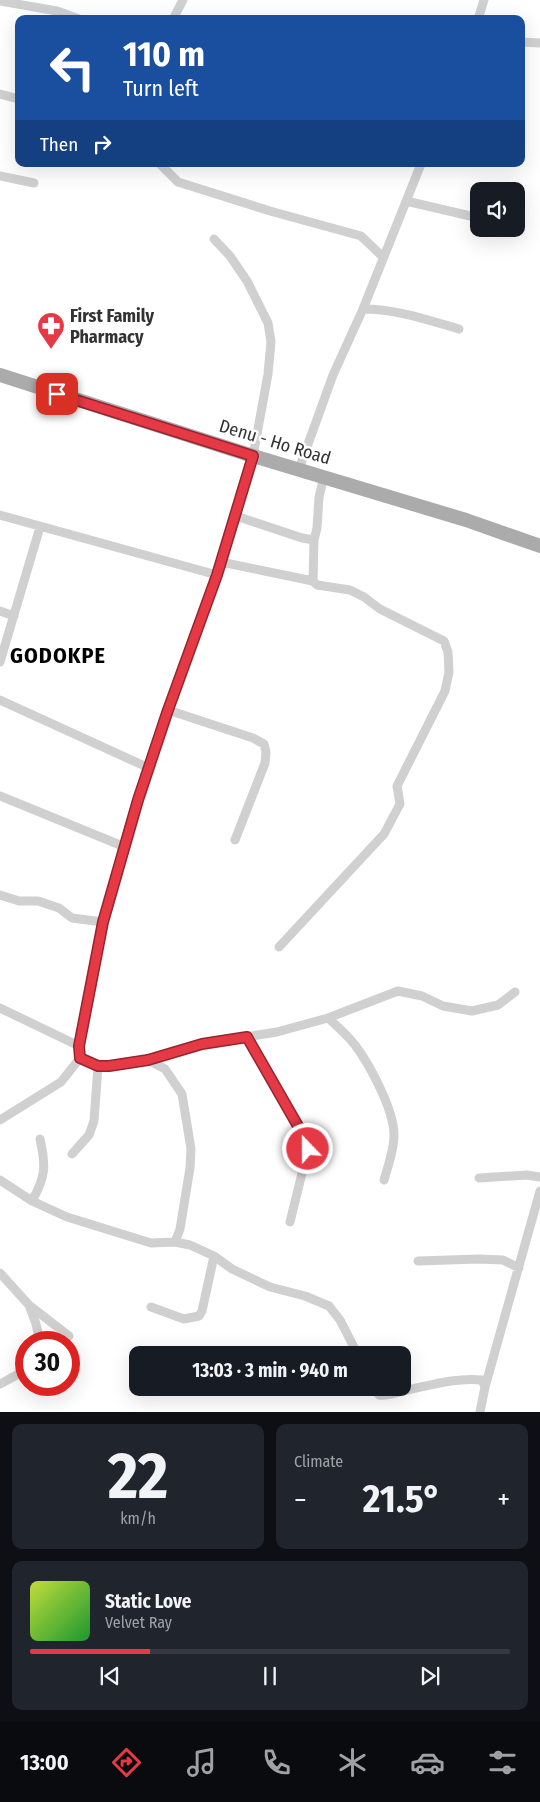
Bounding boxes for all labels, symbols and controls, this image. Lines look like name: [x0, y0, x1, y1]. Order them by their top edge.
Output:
text: 110 m: [123, 33, 205, 75]
icon: left: [40, 35, 105, 100]
text: Turn left: [123, 75, 199, 102]
icon: right: [88, 130, 116, 158]
text: Then: [40, 133, 78, 156]
map controls: [470, 182, 525, 237]
button: sound: [470, 182, 525, 237]
place label: First Family Pharmacy: [70, 305, 154, 348]
pharmacy icon: First Family Pharmacy: [36, 311, 66, 350]
pin: [36, 373, 78, 415]
icon: arrive: [43, 380, 71, 408]
street label: Denu - Ho Road: [217, 415, 333, 469]
district label: GODOKPE: [10, 642, 106, 669]
position arrow: [281, 1122, 333, 1174]
speed limit sign: 30: [15, 1331, 80, 1396]
text: 13:03 · 3 min · 940 m: [192, 1359, 348, 1382]
text: 22: [108, 1437, 168, 1515]
text: Climate: [294, 1452, 343, 1471]
text: 21.5°: [363, 1476, 441, 1522]
text: −: [294, 1483, 307, 1516]
text: +: [497, 1483, 510, 1516]
text: km/h: [120, 1509, 156, 1528]
text: Static Love: [105, 1590, 192, 1613]
text: Velvet Ray: [105, 1613, 172, 1632]
icon: previous: [96, 1662, 124, 1690]
icon: pause: [256, 1662, 284, 1690]
icon: next: [416, 1662, 444, 1690]
icon: directions: [109, 1745, 144, 1780]
icon: music: [184, 1745, 219, 1780]
icon: phone: [259, 1745, 294, 1780]
icon: climate: [335, 1745, 370, 1780]
icon: car: [410, 1745, 445, 1780]
icon: filters: [485, 1745, 520, 1780]
text: 13:00: [20, 1749, 69, 1776]

